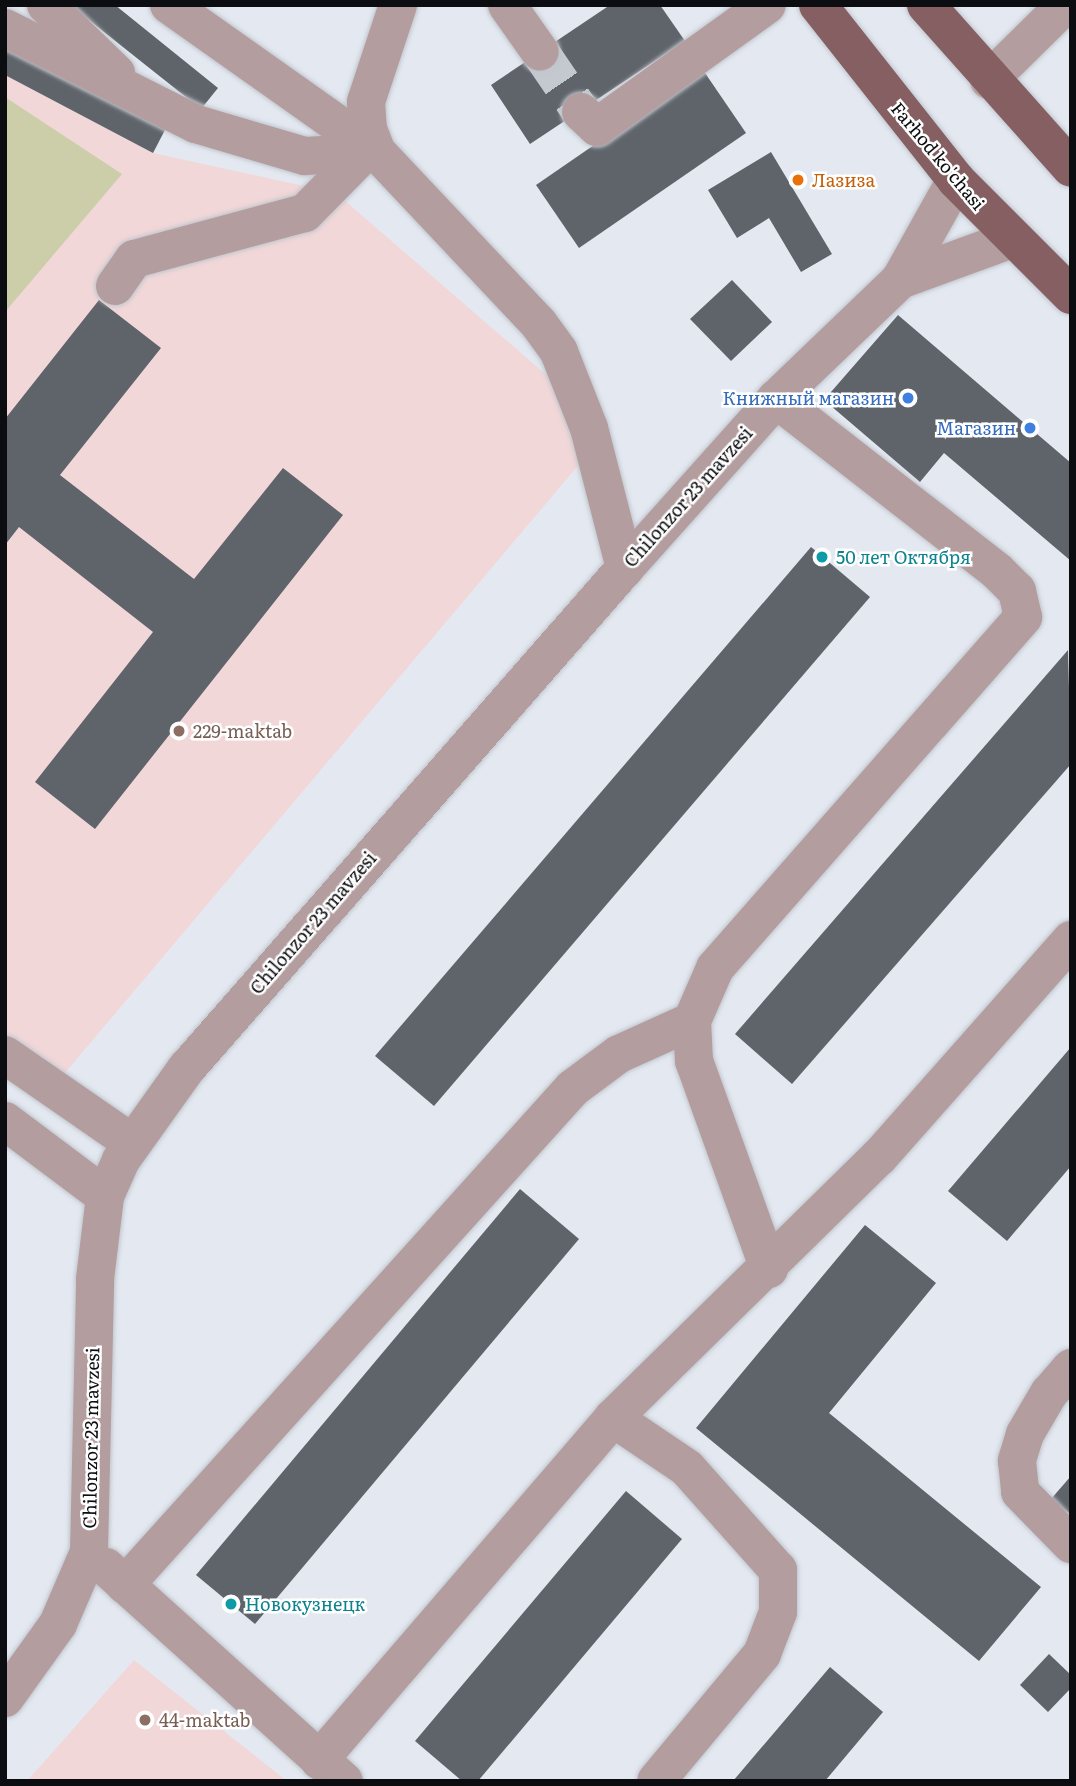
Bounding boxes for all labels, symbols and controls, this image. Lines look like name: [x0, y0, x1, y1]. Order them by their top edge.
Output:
street label: Farhod ko'chasi: [887, 98, 989, 214]
place label: Лазиза: [812, 169, 875, 191]
marker: Лазиза: [790, 172, 806, 188]
place label: Книжный магазин: [723, 387, 894, 409]
marker: Книжный магазин: [900, 390, 916, 406]
place label: Магазин: [936, 417, 1016, 439]
marker: Магазин: [1022, 420, 1038, 436]
street label: Chilonzor 23 mavzesi: [619, 422, 757, 572]
place label: 50 лет Октября: [836, 546, 971, 568]
marker: 50 лет Октября: [814, 549, 830, 565]
place label: 229-maktab: [193, 720, 292, 742]
marker: 229-maktab: [171, 723, 187, 739]
street label: Chilonzor 23 mavzesi: [245, 848, 381, 998]
street label: Chilonzor 23 mavzesi: [79, 1347, 103, 1529]
place label: Новокузнецк: [245, 1593, 365, 1615]
marker: Новокузнецк: [223, 1596, 239, 1612]
place label: 44-maktab: [159, 1709, 250, 1731]
marker: 44-maktab: [137, 1712, 153, 1728]

